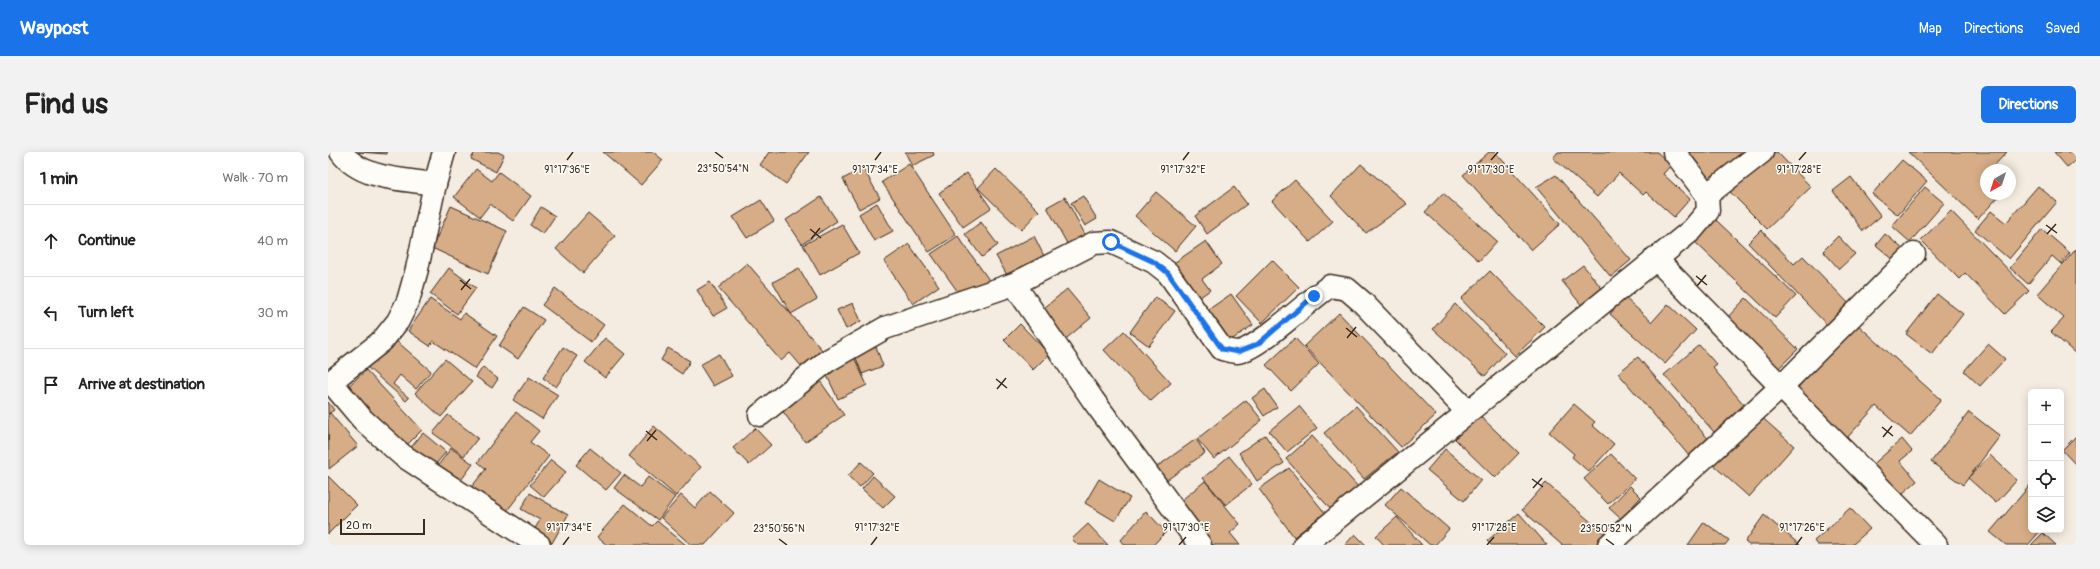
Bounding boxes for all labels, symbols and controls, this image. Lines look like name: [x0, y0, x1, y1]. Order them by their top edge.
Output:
text: Waypost: [20, 16, 89, 40]
text: Map: [1919, 20, 1942, 37]
text: Directions: [1964, 20, 2023, 37]
text: Saved: [2045, 20, 2080, 37]
button: Directions: [1981, 86, 2076, 123]
text: Find us: [24, 87, 108, 122]
text: 23°50'54"N: [697, 163, 749, 175]
text: 91°17'36"E: [544, 164, 590, 176]
text: 91°17'34"E: [852, 164, 898, 176]
text: 91°17'32"E: [1160, 164, 1206, 176]
text: 91°17'30"E: [1468, 164, 1514, 176]
text: 91°17'28"E: [1777, 164, 1821, 176]
north arrow: [1980, 164, 2016, 200]
text: 1 min: [40, 168, 78, 189]
text: Walk · 70 m: [222, 170, 288, 186]
icon: ahead: [40, 230, 62, 252]
text: Continue: [78, 231, 136, 250]
text: 40 m: [257, 233, 288, 249]
route start: [1102, 233, 1120, 251]
route end: [1305, 287, 1323, 305]
icon: left: [40, 302, 62, 324]
text: Turn left: [78, 303, 134, 322]
text: 30 m: [258, 305, 288, 321]
icon: arrive: [40, 374, 62, 396]
text: Arrive at destination: [78, 375, 205, 394]
map controls: [2028, 389, 2064, 533]
button: +: [2028, 389, 2064, 425]
button: −: [2028, 425, 2064, 461]
button: locate: [2028, 461, 2064, 497]
button: layers: [2028, 497, 2064, 533]
scale bar: [340, 517, 425, 536]
text: 20 m: [346, 519, 372, 532]
text: 91°17'34"E: [546, 522, 592, 534]
text: 91°17'32"E: [854, 522, 900, 534]
text: 91°17'30"E: [1163, 522, 1209, 534]
text: 91°17'28"E: [1472, 522, 1516, 534]
text: 91°17'26"E: [1779, 522, 1825, 534]
text: 23°50'56"N: [753, 523, 805, 535]
text: 23°50'52"N: [1580, 523, 1632, 535]

